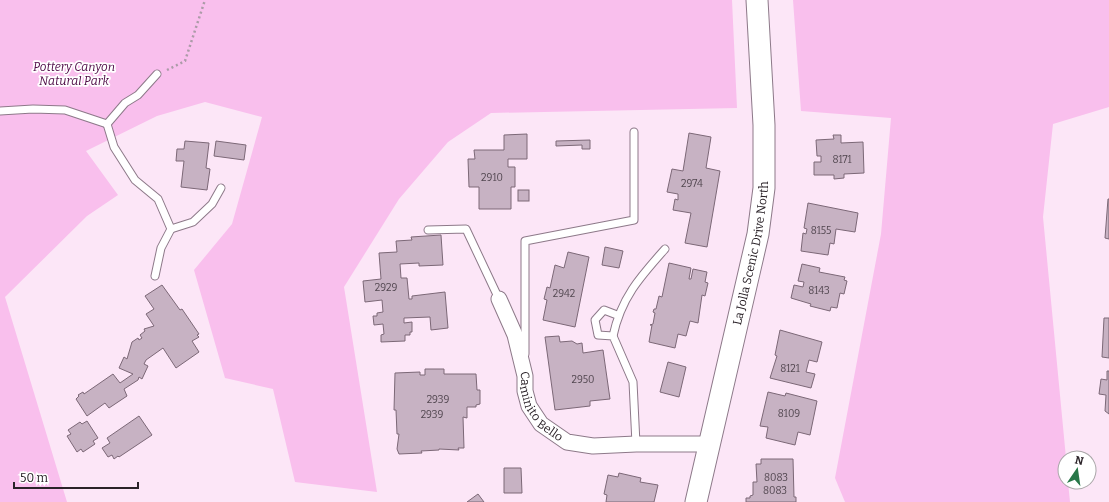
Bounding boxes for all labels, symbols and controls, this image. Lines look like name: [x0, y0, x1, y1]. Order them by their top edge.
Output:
park label: Pottery Canyon Natural Park: [33, 60, 115, 88]
house number: 8171: [832, 154, 852, 166]
house number: 2910: [481, 172, 503, 184]
house number: 2974: [681, 178, 703, 190]
street label: La Jolla Scenic Drive North: [730, 181, 771, 327]
house number: 8155: [811, 225, 831, 237]
house number: 2929: [375, 282, 397, 294]
house number: 8143: [808, 285, 830, 297]
house number: 2942: [553, 288, 575, 300]
house number: 8121: [780, 363, 800, 375]
street label: Caminito Bello: [517, 370, 566, 444]
house number: 2950: [571, 374, 595, 386]
house number: 2939: [427, 394, 449, 406]
house number: 8109: [778, 408, 800, 420]
house number: 2939: [421, 409, 443, 421]
north arrow: [1057, 450, 1097, 490]
text: N: [1074, 453, 1085, 468]
scale bar: [14, 464, 138, 490]
text: 50 m: [20, 471, 49, 485]
house number: 8083: [764, 472, 788, 484]
house number: 8083: [763, 485, 787, 497]

